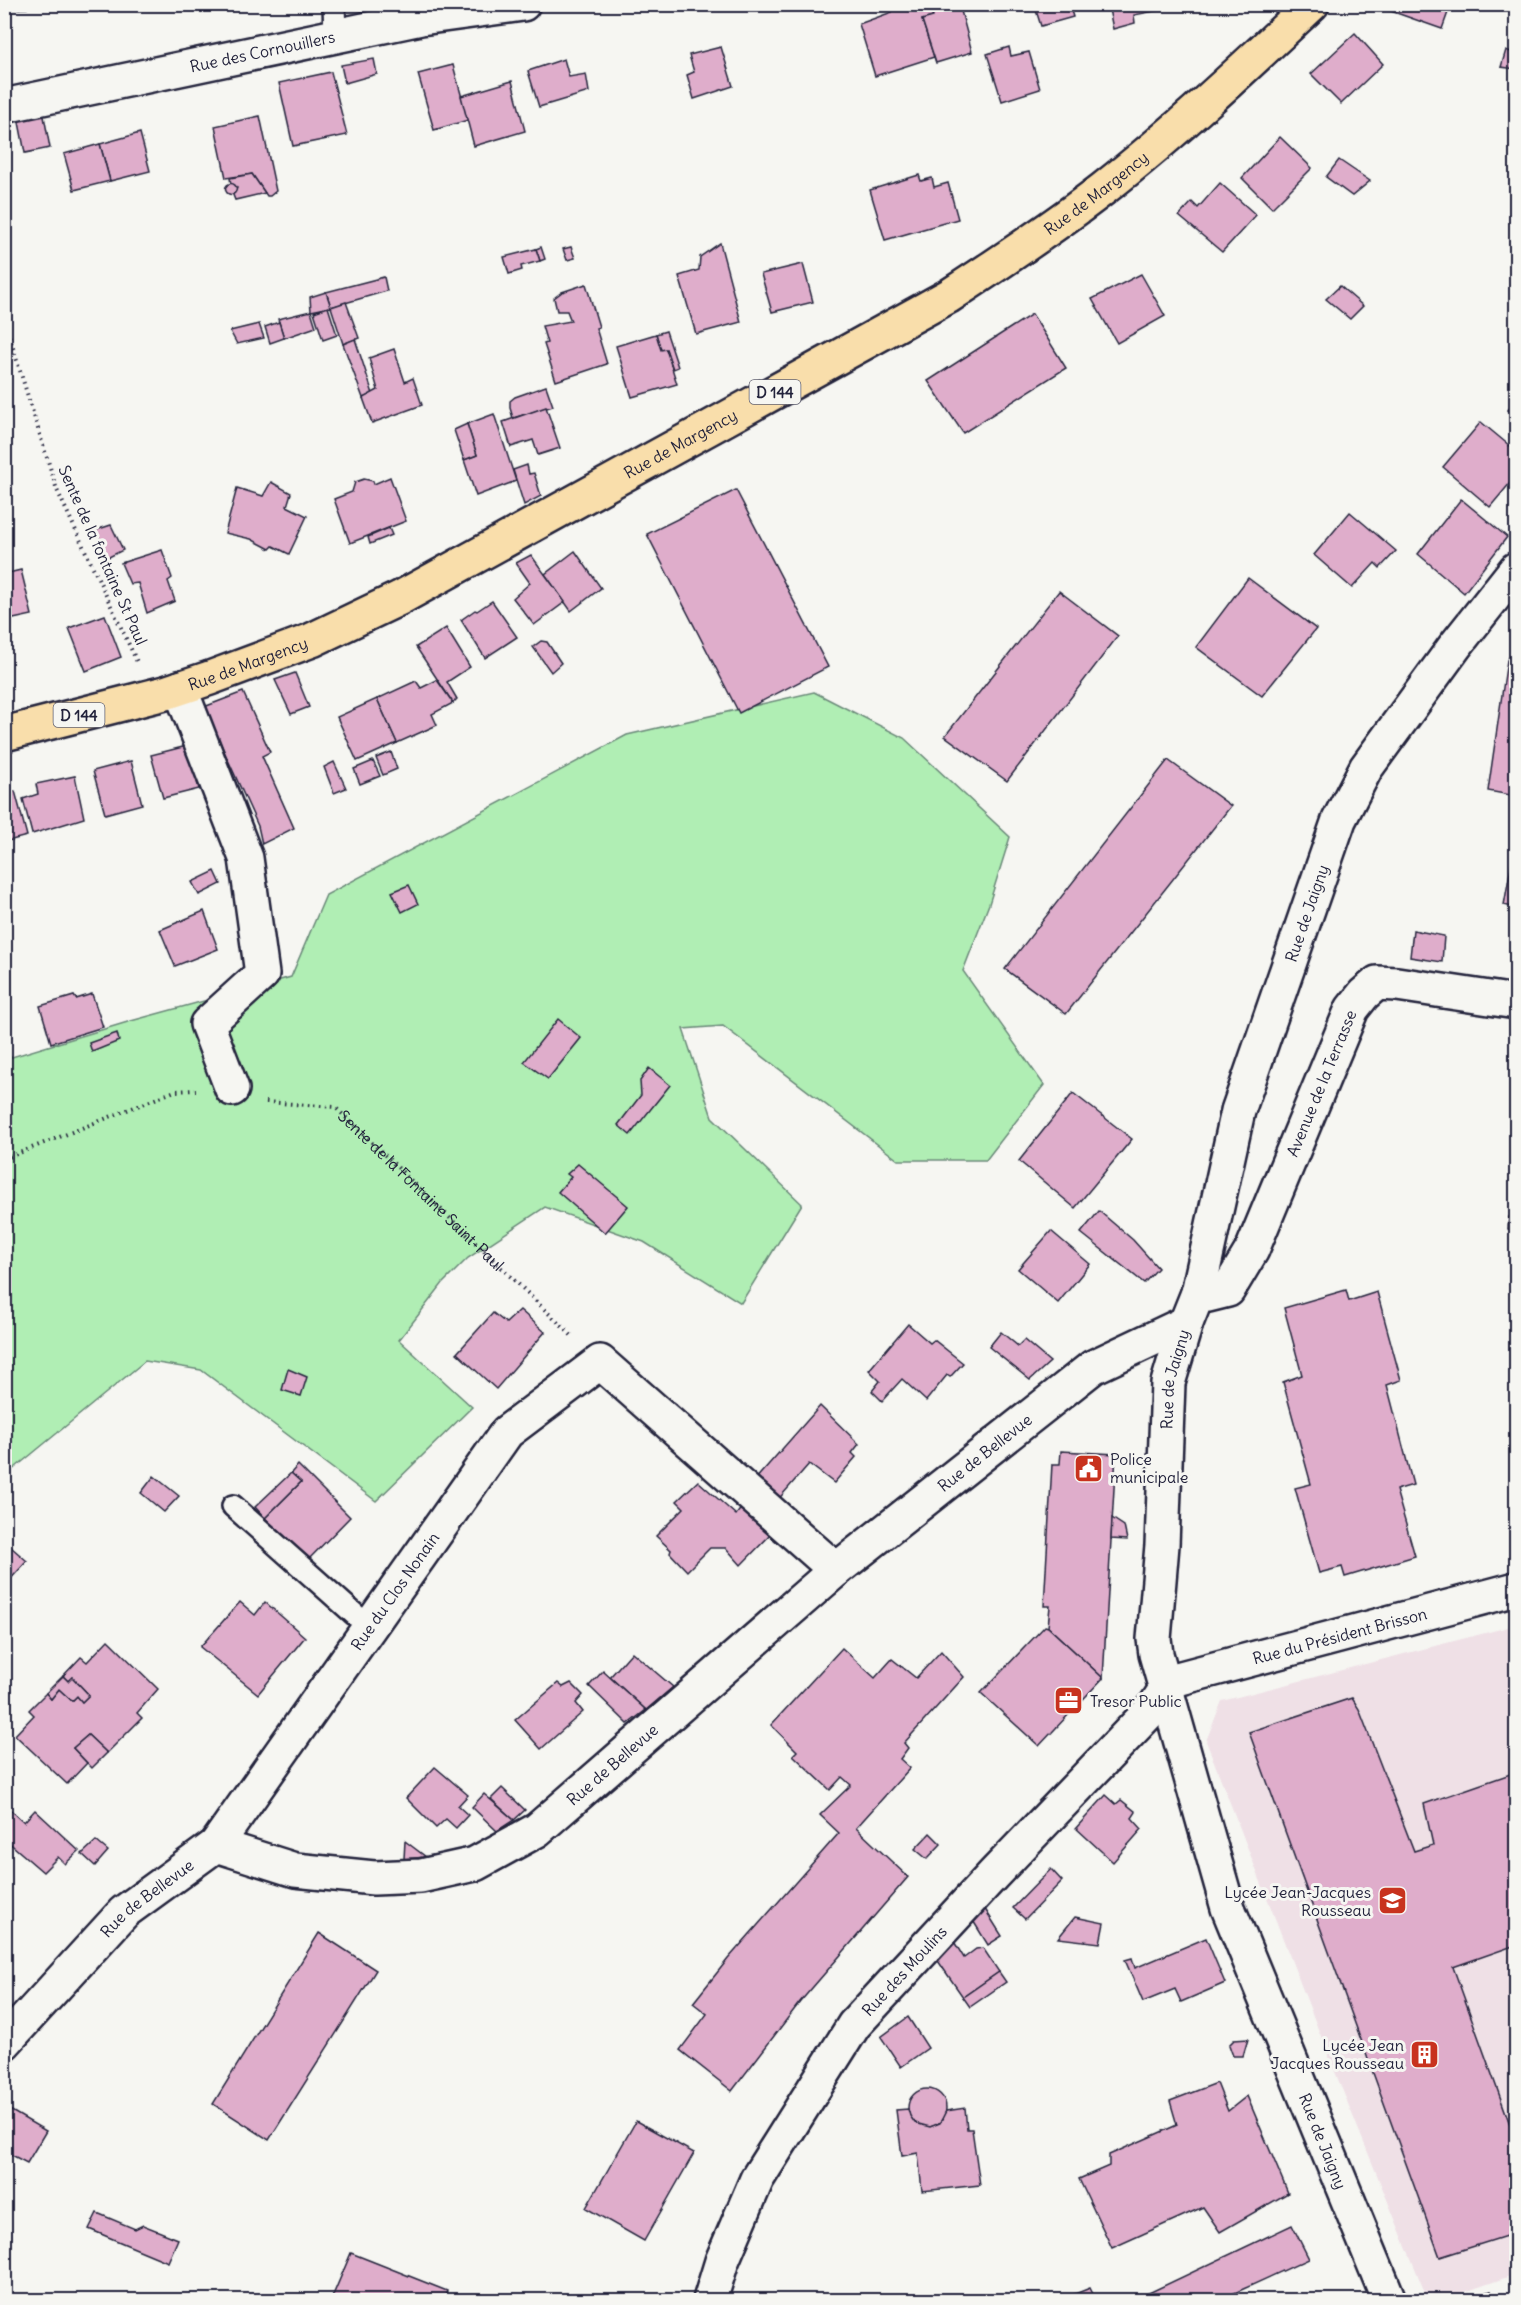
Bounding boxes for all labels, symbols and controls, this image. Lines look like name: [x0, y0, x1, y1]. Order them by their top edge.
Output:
street label: Rue des Cornouillers: [188, 26, 337, 77]
street label: Rue de Margency: [1040, 147, 1152, 239]
road number: D 144: [750, 380, 800, 404]
street label: Rue de Margency: [620, 405, 740, 483]
street label: Sente de la fontaine St Paul: [54, 462, 152, 648]
street label: Rue de Margency: [185, 633, 310, 695]
road number: D 144: [54, 703, 104, 727]
street label: Rue de Jaigny: [1281, 862, 1333, 965]
street label: Avenue de la Terrasse: [1282, 1007, 1360, 1160]
street label: Sente de la Fontaine Saint-Paul: [334, 1106, 508, 1275]
street label: Rue de Jaigny: [1156, 1327, 1194, 1430]
street label: Rue de Bellevue: [934, 1409, 1036, 1496]
place label: Police municipale: [1110, 1449, 1188, 1487]
public building icon: Police municipale: [1073, 1452, 1105, 1484]
street label: Rue du Clos Nonain: [346, 1528, 443, 1654]
street label: Rue du Président Brisson: [1250, 1603, 1429, 1668]
office icon: Tresor Public: [1053, 1685, 1085, 1717]
place label: Tresor Public: [1090, 1691, 1182, 1711]
street label: Rue de Bellevue: [563, 1720, 662, 1810]
street label: Rue de Bellevue: [96, 1855, 197, 1941]
place label: Lycée Jean-Jacques Rousseau: [1224, 1882, 1371, 1920]
school or university icon: Lycée Jean-Jacques Rousseau: [1376, 1885, 1408, 1917]
street label: Rue des Moulins: [858, 1921, 951, 2020]
place label: Lycée Jean Jacques Rousseau: [1271, 2035, 1404, 2073]
building icon: Lycée Jean Jacques Rousseau: [1409, 2038, 1441, 2070]
street label: Rue de Jaigny: [1295, 2090, 1351, 2192]

